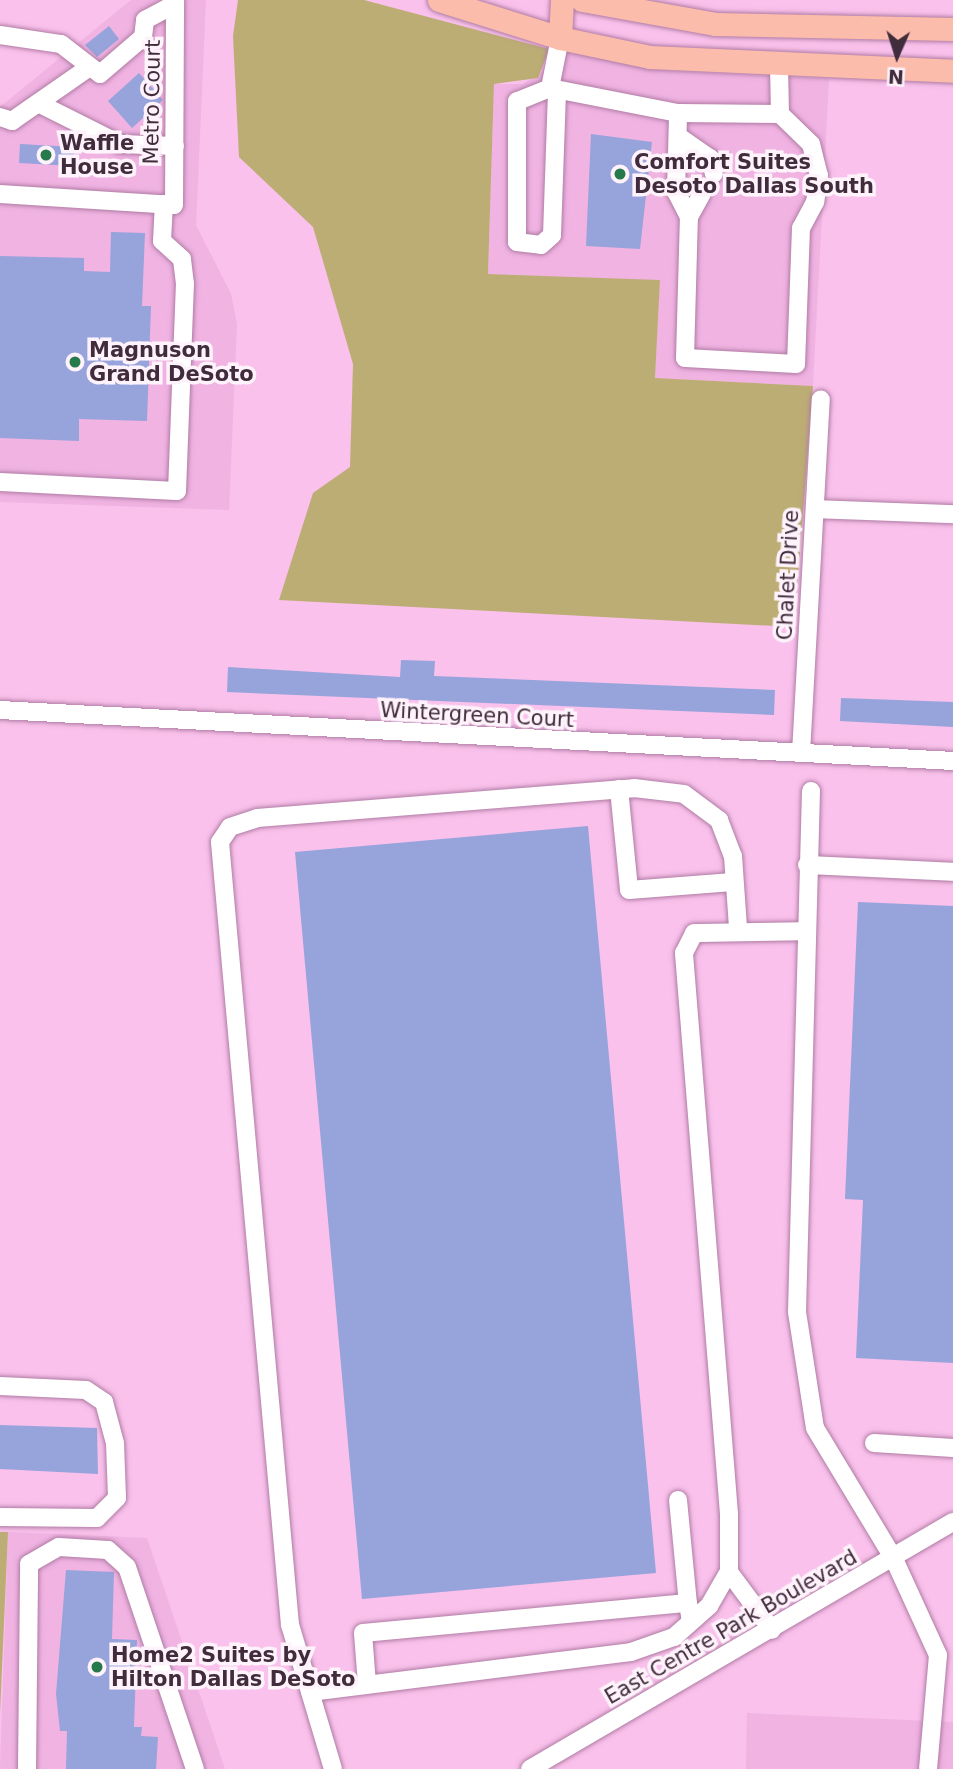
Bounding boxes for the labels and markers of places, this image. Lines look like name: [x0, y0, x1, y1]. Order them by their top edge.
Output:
place label: Waffle House: [60, 130, 134, 180]
marker: Waffle House: [38, 147, 54, 163]
place label: Comfort Suites Desoto Dallas South: [634, 149, 874, 199]
marker: Comfort Suites Desoto Dallas South: [612, 166, 628, 182]
place label: Magnuson Grand DeSoto: [89, 337, 254, 387]
marker: Magnuson Grand DeSoto: [67, 354, 83, 370]
place label: Home2 Suites by Hilton Dallas DeSoto: [111, 1642, 355, 1692]
marker: Home2 Suites by Hilton Dallas DeSoto: [89, 1659, 105, 1675]

